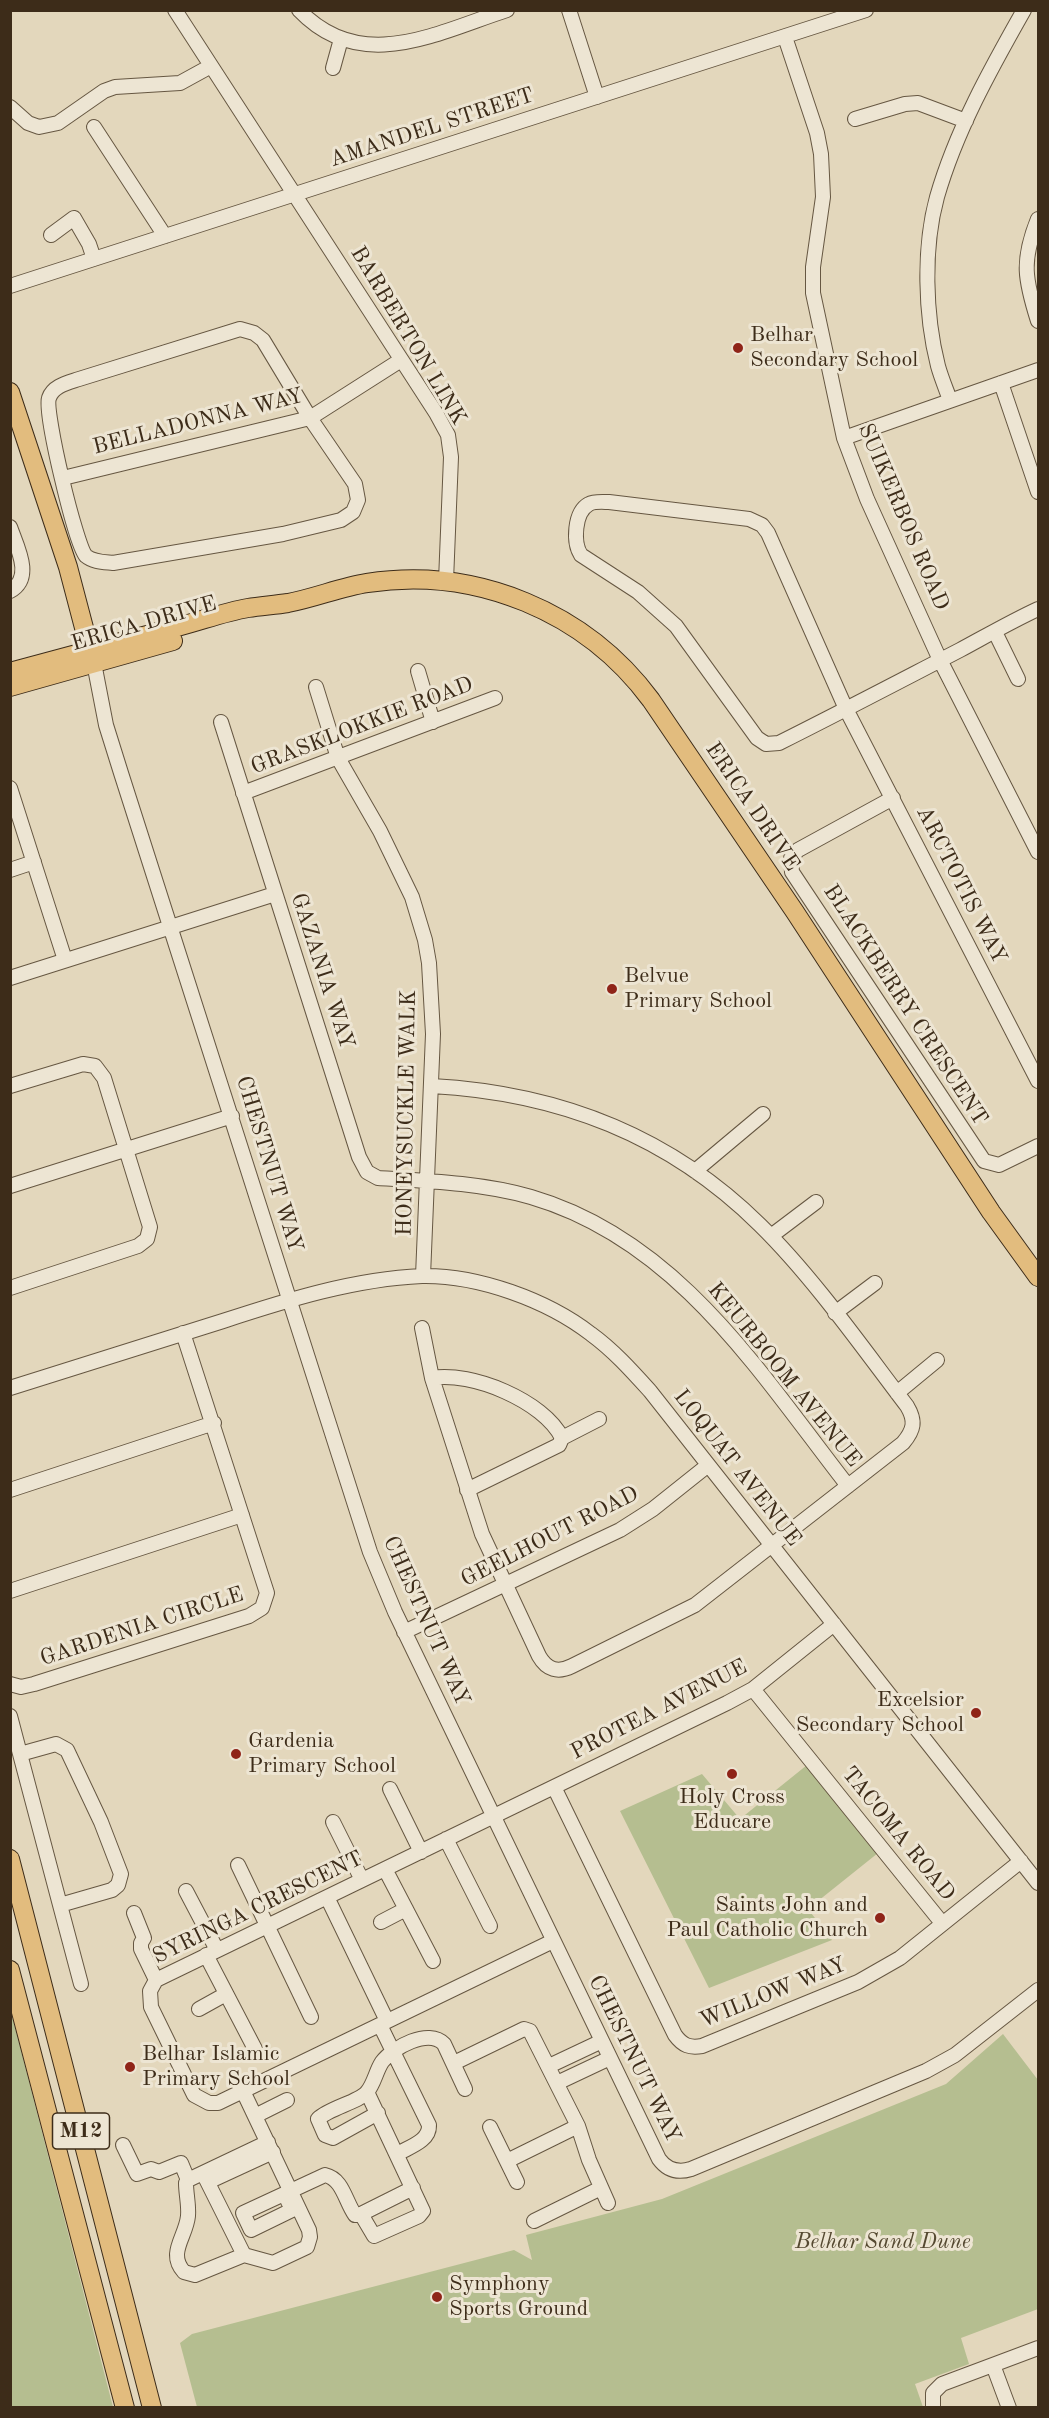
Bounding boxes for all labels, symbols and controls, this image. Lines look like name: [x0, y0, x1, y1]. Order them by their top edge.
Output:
street label: AMANDEL STREET: [326, 82, 538, 174]
street label: BARBERTON LINK: [344, 242, 472, 430]
place label: Belhar Secondary School: [750, 322, 918, 374]
marker: Belhar Secondary School: [731, 341, 745, 355]
street label: BELLADONNA WAY: [90, 383, 306, 461]
street label: SUIKERBOS ROAD: [852, 419, 954, 615]
street label: ERICA DRIVE: [68, 591, 220, 657]
street label: GRASKLOKKIE ROAD: [247, 671, 477, 781]
street label: ERICA DRIVE: [699, 737, 805, 877]
street label: ARCTOTIS WAY: [910, 802, 1012, 968]
street label: BLACKBERRY CRESCENT: [817, 880, 993, 1130]
street label: GAZANIA WAY: [284, 890, 360, 1052]
place label: Belvue Primary School: [624, 963, 772, 1014]
marker: Belvue Primary School: [605, 982, 619, 996]
street label: HONEYSUCKLE WALK: [392, 990, 422, 1236]
street label: CHESTNUT WAY: [230, 1073, 308, 1255]
street label: KEURBOOM AVENUE: [701, 1277, 867, 1473]
street label: LOQUAT AVENUE: [668, 1384, 806, 1552]
street label: GEELHOUT ROAD: [457, 1481, 643, 1593]
street label: CHESTNUT WAY: [377, 1532, 475, 1710]
street label: GARDENIA CIRCLE: [37, 1582, 247, 1672]
street label: PROTEA AVENUE: [566, 1654, 752, 1766]
place label: Excelsior Secondary School: [796, 1687, 964, 1738]
marker: Excelsior Secondary School: [969, 1706, 983, 1720]
place label: Gardenia Primary School: [248, 1728, 396, 1780]
marker: Gardenia Primary School: [229, 1747, 243, 1761]
street label: TACOMA ROAD: [836, 1762, 960, 1906]
marker: Holy Cross Educare: [725, 1767, 739, 1781]
place label: Holy Cross Educare: [679, 1784, 785, 1836]
street label: SYRINGA CRESCENT: [148, 1846, 368, 1970]
place label: Saints John and Paul Catholic Church: [666, 1892, 868, 1944]
marker: Saints John and Paul Catholic Church: [873, 1911, 887, 1925]
street label: WILLOW WAY: [696, 1952, 850, 2034]
street label: CHESTNUT WAY: [582, 1971, 686, 2147]
place label: Belhar Islamic Primary School: [142, 2041, 290, 2092]
marker: Belhar Islamic Primary School: [123, 2060, 137, 2074]
road number: M12: [52, 2113, 110, 2149]
park label: Belhar Sand Dune: [795, 2229, 971, 2255]
place label: Symphony Sports Ground: [449, 2271, 588, 2322]
marker: Symphony Sports Ground: [430, 2290, 444, 2304]

